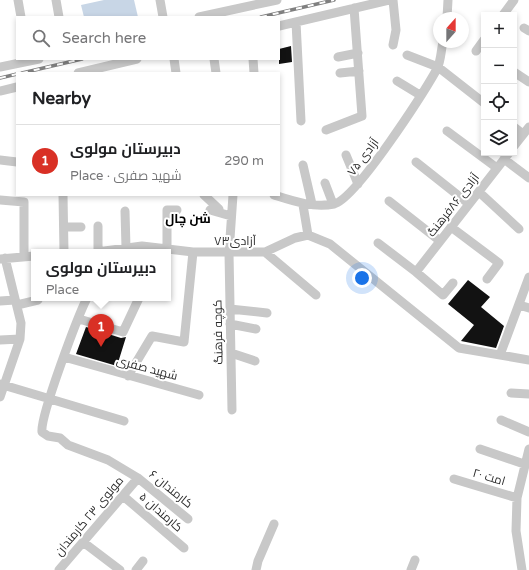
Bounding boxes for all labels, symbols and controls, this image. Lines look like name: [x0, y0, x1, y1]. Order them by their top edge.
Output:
north arrow: [433, 12, 469, 48]
map controls: [481, 12, 517, 156]
button: +: [481, 12, 517, 48]
search box: [16, 16, 280, 60]
icon: search: [30, 27, 52, 49]
text: Search here: [62, 29, 146, 47]
button: −: [481, 48, 517, 84]
button: locate: [481, 84, 517, 120]
text: Nearby: [32, 88, 91, 109]
button: layers: [481, 120, 517, 156]
street label: آزادی ۷۵: [344, 135, 382, 179]
text: دبیرستان مولوی: [70, 140, 181, 158]
text: 1: [41, 153, 49, 169]
text: 290 m: [224, 153, 264, 169]
text: Place · شهید صفری: [70, 168, 182, 184]
street label: آزادی ۸۶فرهنگ: [424, 170, 482, 239]
district label: شن چال: [165, 211, 211, 228]
street label: آزادی۷۳: [214, 234, 257, 248]
popup: [31, 249, 171, 301]
text: دبیرستان مولوی: [46, 259, 156, 277]
your location: [352, 268, 372, 288]
text: Place: [46, 282, 79, 298]
street label: کوچه فرهنگ: [210, 299, 228, 365]
pin: 1: [88, 314, 114, 347]
street label: شهید صفری: [115, 353, 179, 383]
street label: امت ۲۰: [471, 466, 507, 488]
street label: کارمندان ۶: [146, 467, 196, 511]
street label: مولوی ۲۳ کارمندان: [52, 473, 126, 559]
street label: کارمندان ۵: [136, 489, 186, 535]

